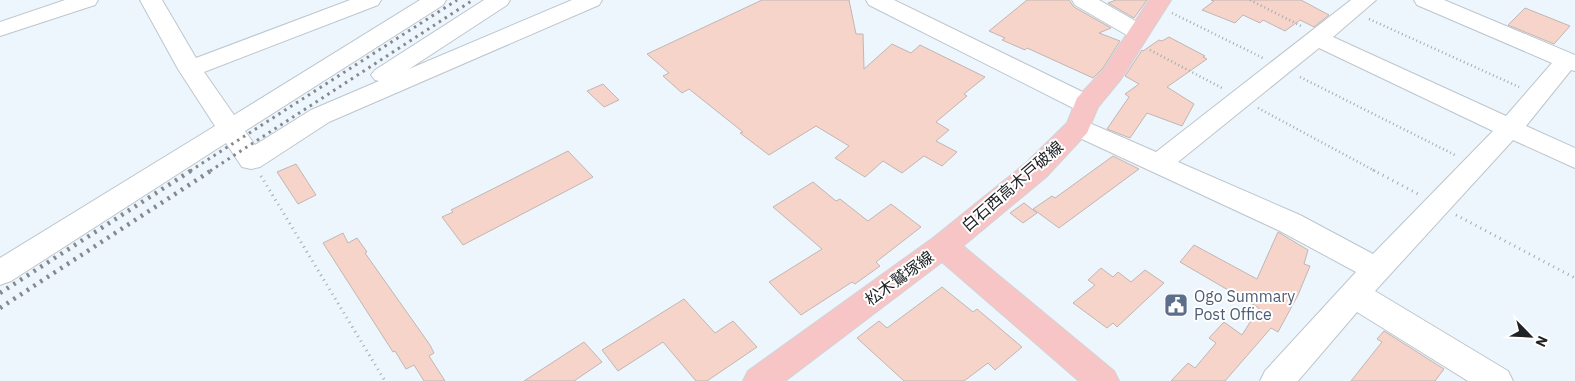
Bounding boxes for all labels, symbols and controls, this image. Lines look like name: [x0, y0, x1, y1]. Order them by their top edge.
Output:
street label: 白石西高木戸破線: [957, 136, 1067, 236]
street label: 松木鷲塚線: [861, 246, 937, 310]
place label: Ogo Summary Post Office: [1194, 286, 1295, 324]
public building icon: Ogo Summary Post Office: [1163, 292, 1189, 318]
north arrow: [1505, 311, 1555, 361]
text: N: [1532, 333, 1552, 350]

